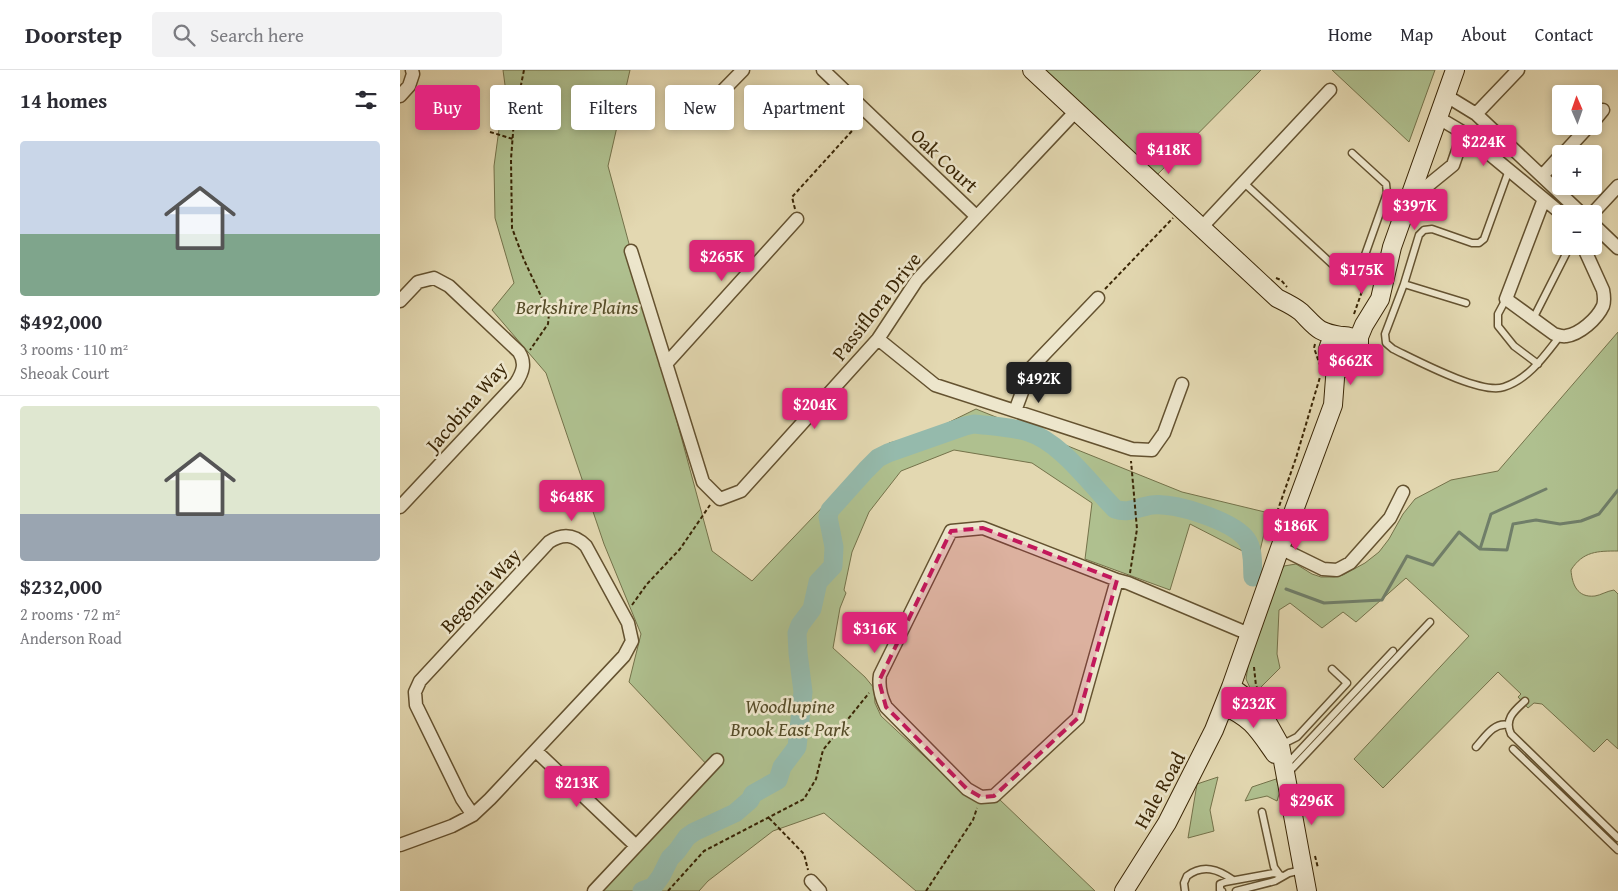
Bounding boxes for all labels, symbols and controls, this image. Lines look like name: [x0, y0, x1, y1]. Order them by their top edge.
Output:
search box: [152, 12, 502, 57]
text: Doorstep: [25, 17, 122, 52]
icon: search: [170, 21, 198, 49]
text: Search here: [210, 21, 304, 49]
text: Home: [1328, 21, 1372, 48]
text: Map: [1400, 21, 1433, 48]
text: About: [1461, 21, 1507, 48]
text: Contact: [1535, 21, 1593, 48]
text: 14 homes: [20, 85, 107, 116]
chip: Buy: [415, 85, 480, 130]
chip: Rent: [490, 85, 561, 130]
chip: Filters: [571, 85, 655, 130]
chip: New: [665, 85, 734, 130]
chip: Apartment: [744, 85, 863, 130]
north arrow: [1552, 85, 1602, 135]
map controls: [1552, 85, 1602, 255]
icon: filters: [352, 86, 380, 114]
street label: Oak Court: [905, 121, 985, 199]
pin: $224K: [1449, 124, 1519, 167]
text: $224K: [1462, 129, 1506, 153]
pin: $418K: [1134, 132, 1204, 175]
text: $418K: [1147, 137, 1191, 161]
button: +: [1552, 145, 1602, 195]
icon: home: [155, 173, 245, 263]
pin: $397K: [1380, 189, 1450, 231]
text: $397K: [1393, 193, 1437, 217]
button: −: [1552, 205, 1602, 255]
pin: $265K: [687, 240, 757, 282]
text: $265K: [700, 244, 744, 268]
street label: Passiflora Drive: [824, 246, 928, 366]
pin: $175K: [1327, 252, 1397, 295]
text: $175K: [1340, 257, 1384, 281]
park label: Berkshire Plains: [515, 292, 639, 321]
text: $492,000: [20, 306, 102, 337]
text: 3 rooms · 110 m²: [20, 337, 128, 361]
pin: $662K: [1316, 344, 1386, 386]
text: $662K: [1329, 348, 1373, 372]
street label: Jacobina Way: [417, 354, 514, 460]
text: Sheoak Court: [20, 361, 109, 385]
pin: $492K: [1004, 362, 1074, 404]
text: $492K: [1017, 366, 1061, 390]
pin: $204K: [780, 388, 850, 430]
text: $204K: [793, 392, 837, 416]
icon: home: [155, 439, 245, 529]
pin: $648K: [537, 480, 607, 522]
text: $648K: [550, 484, 594, 508]
pin: $186K: [1261, 508, 1331, 551]
text: $186K: [1274, 513, 1318, 537]
street label: Begonia Way: [433, 541, 527, 639]
text: $232,000: [20, 571, 102, 602]
text: 2 rooms · 72 m²: [20, 602, 120, 626]
pin: $316K: [840, 612, 910, 654]
text: $316K: [853, 616, 897, 640]
text: Anderson Road: [20, 626, 122, 650]
pin: $232K: [1219, 686, 1289, 729]
park label: Woodlupine Brook East Park: [729, 691, 851, 743]
text: $232K: [1232, 691, 1276, 715]
street label: Hale Road: [1126, 746, 1192, 834]
pin: $213K: [542, 766, 612, 808]
text: $213K: [555, 770, 599, 794]
pin: $296K: [1277, 784, 1347, 826]
text: $296K: [1290, 788, 1334, 812]

